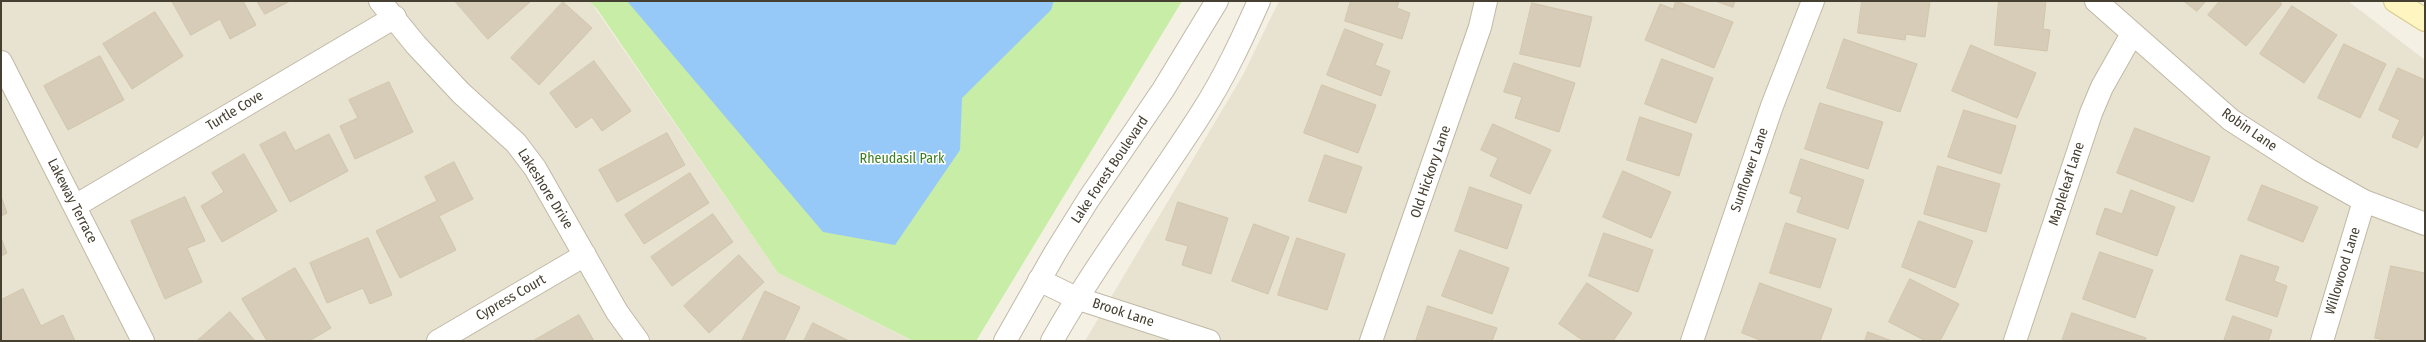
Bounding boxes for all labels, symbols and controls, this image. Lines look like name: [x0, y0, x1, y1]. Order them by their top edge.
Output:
street label: Turtle Cove: [203, 87, 267, 135]
street label: Robin Lane: [2218, 105, 2280, 155]
street label: Lake Forest Boulevard: [1068, 113, 1152, 227]
street label: Old Hickory Lane: [1407, 124, 1455, 220]
street label: Sunflower Lane: [1728, 126, 1772, 214]
street label: Mapleleaf Lane: [2046, 140, 2088, 228]
street label: Lakeshore Drive: [514, 146, 576, 232]
park label: Rheudasil Park: [860, 151, 944, 167]
street label: Lakeway Terrace: [43, 156, 101, 246]
street label: Willowood Lane: [2322, 225, 2364, 317]
street label: Cypress Court: [473, 271, 549, 325]
street label: Brook Lane: [1090, 295, 1156, 331]

